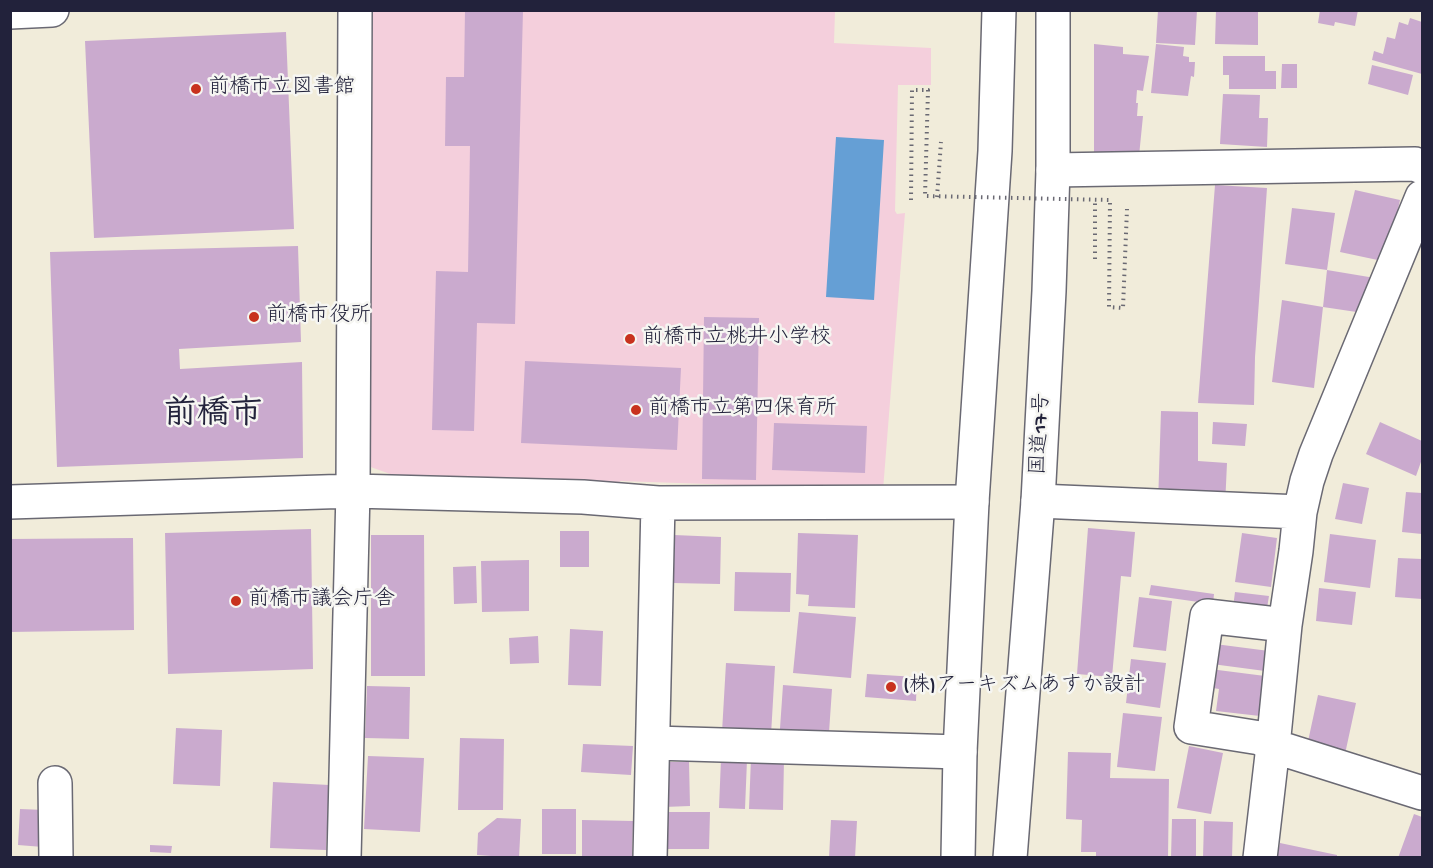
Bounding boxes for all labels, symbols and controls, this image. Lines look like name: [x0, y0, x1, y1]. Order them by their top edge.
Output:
place label: 前橋市立図書館: [208, 76, 355, 102]
marker: 前橋市立図書館: [189, 82, 203, 96]
place label: 前橋市役所: [266, 304, 371, 330]
marker: 前橋市役所: [247, 310, 261, 324]
place label: 前橋市立桃井小学校: [642, 326, 831, 352]
marker: 前橋市立桃井小学校: [623, 332, 637, 346]
street label: 国道17号: [1027, 392, 1057, 476]
district label: 前橋市: [164, 397, 262, 437]
place label: 前橋市立第四保育所: [648, 397, 837, 423]
marker: 前橋市立第四保育所: [629, 403, 643, 417]
place label: 前橋市議会庁舎: [248, 588, 395, 614]
marker: 前橋市議会庁舎: [229, 594, 243, 608]
place label: (株)アーキズムあすか設計: [903, 674, 1145, 700]
marker: (株)アーキズムあすか設計: [884, 680, 898, 694]

